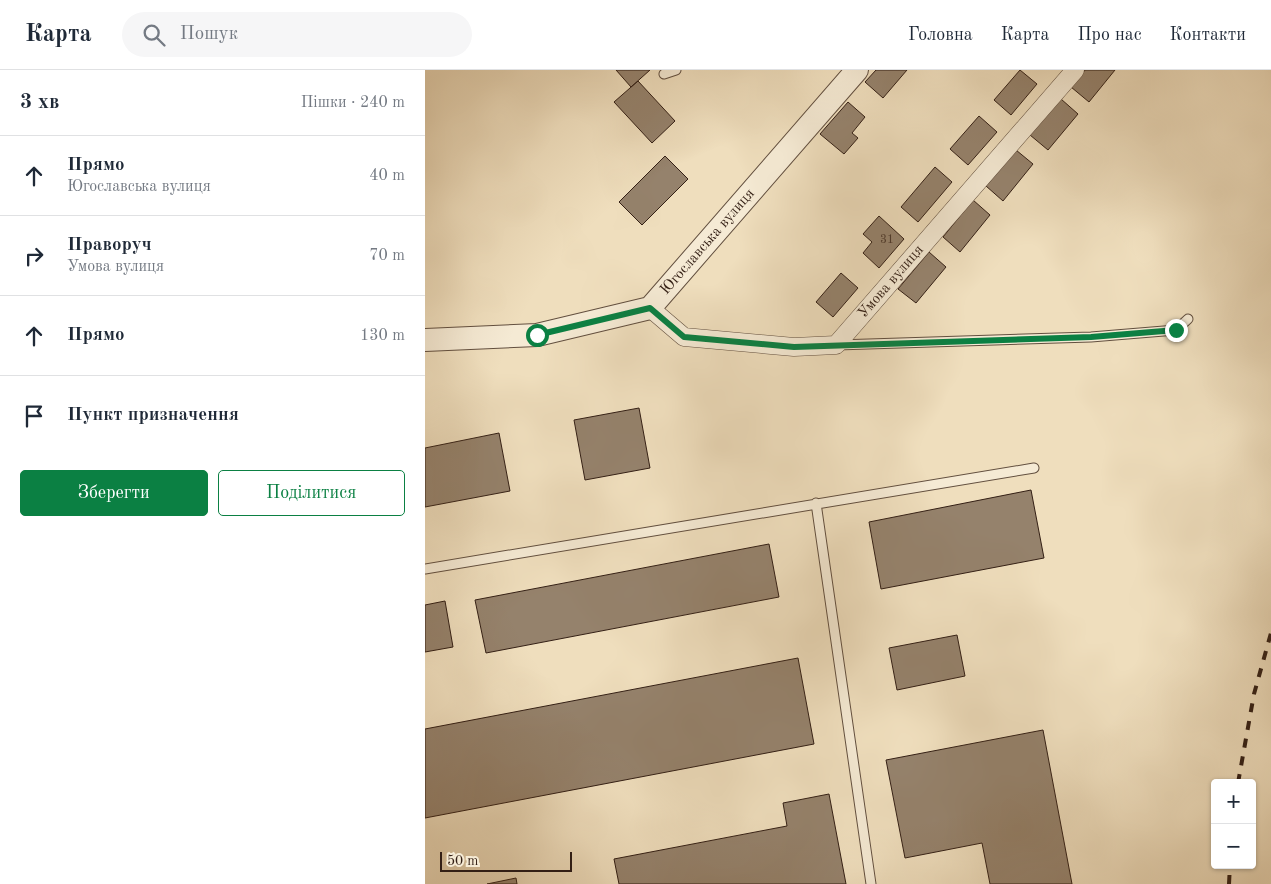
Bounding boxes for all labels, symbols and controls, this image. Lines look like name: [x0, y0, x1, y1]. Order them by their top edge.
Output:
search box: [122, 12, 472, 57]
icon: search: [140, 21, 168, 49]
text: Карта: [25, 23, 92, 47]
text: Пошук: [180, 25, 238, 44]
text: Головна: [908, 26, 973, 44]
text: Карта: [1001, 26, 1049, 44]
text: Про нас: [1077, 26, 1142, 44]
text: Контакти: [1170, 26, 1246, 44]
text: 3 хв: [20, 92, 59, 113]
text: Пішки · 240 m: [301, 95, 405, 111]
text: Прямо: [67, 156, 125, 175]
icon: ahead: [20, 162, 48, 190]
text: 40 m: [369, 168, 405, 184]
text: Югославська вулиця: [67, 179, 211, 195]
street label: Югославська вулиця: [658, 186, 758, 298]
house number: 31: [880, 234, 894, 246]
text: Праворуч: [67, 236, 152, 255]
icon: right: [20, 242, 48, 270]
street label: Умова вулиця: [855, 242, 927, 321]
text: 70 m: [369, 248, 405, 264]
text: Умова вулиця: [67, 259, 164, 275]
route end: [1165, 319, 1188, 342]
icon: ahead: [20, 322, 48, 350]
route start: [526, 324, 549, 347]
text: Прямо: [67, 326, 125, 345]
text: 130 m: [360, 328, 405, 344]
icon: arrive: [20, 402, 48, 430]
text: Пункт призначення: [67, 406, 239, 425]
button: Зберегти: [20, 470, 208, 516]
button: Поділитися: [218, 470, 405, 516]
map controls: [1211, 779, 1256, 869]
button: +: [1211, 779, 1256, 824]
button: −: [1211, 824, 1256, 869]
scale bar: [440, 849, 573, 872]
text: 50 m: [447, 854, 478, 868]

